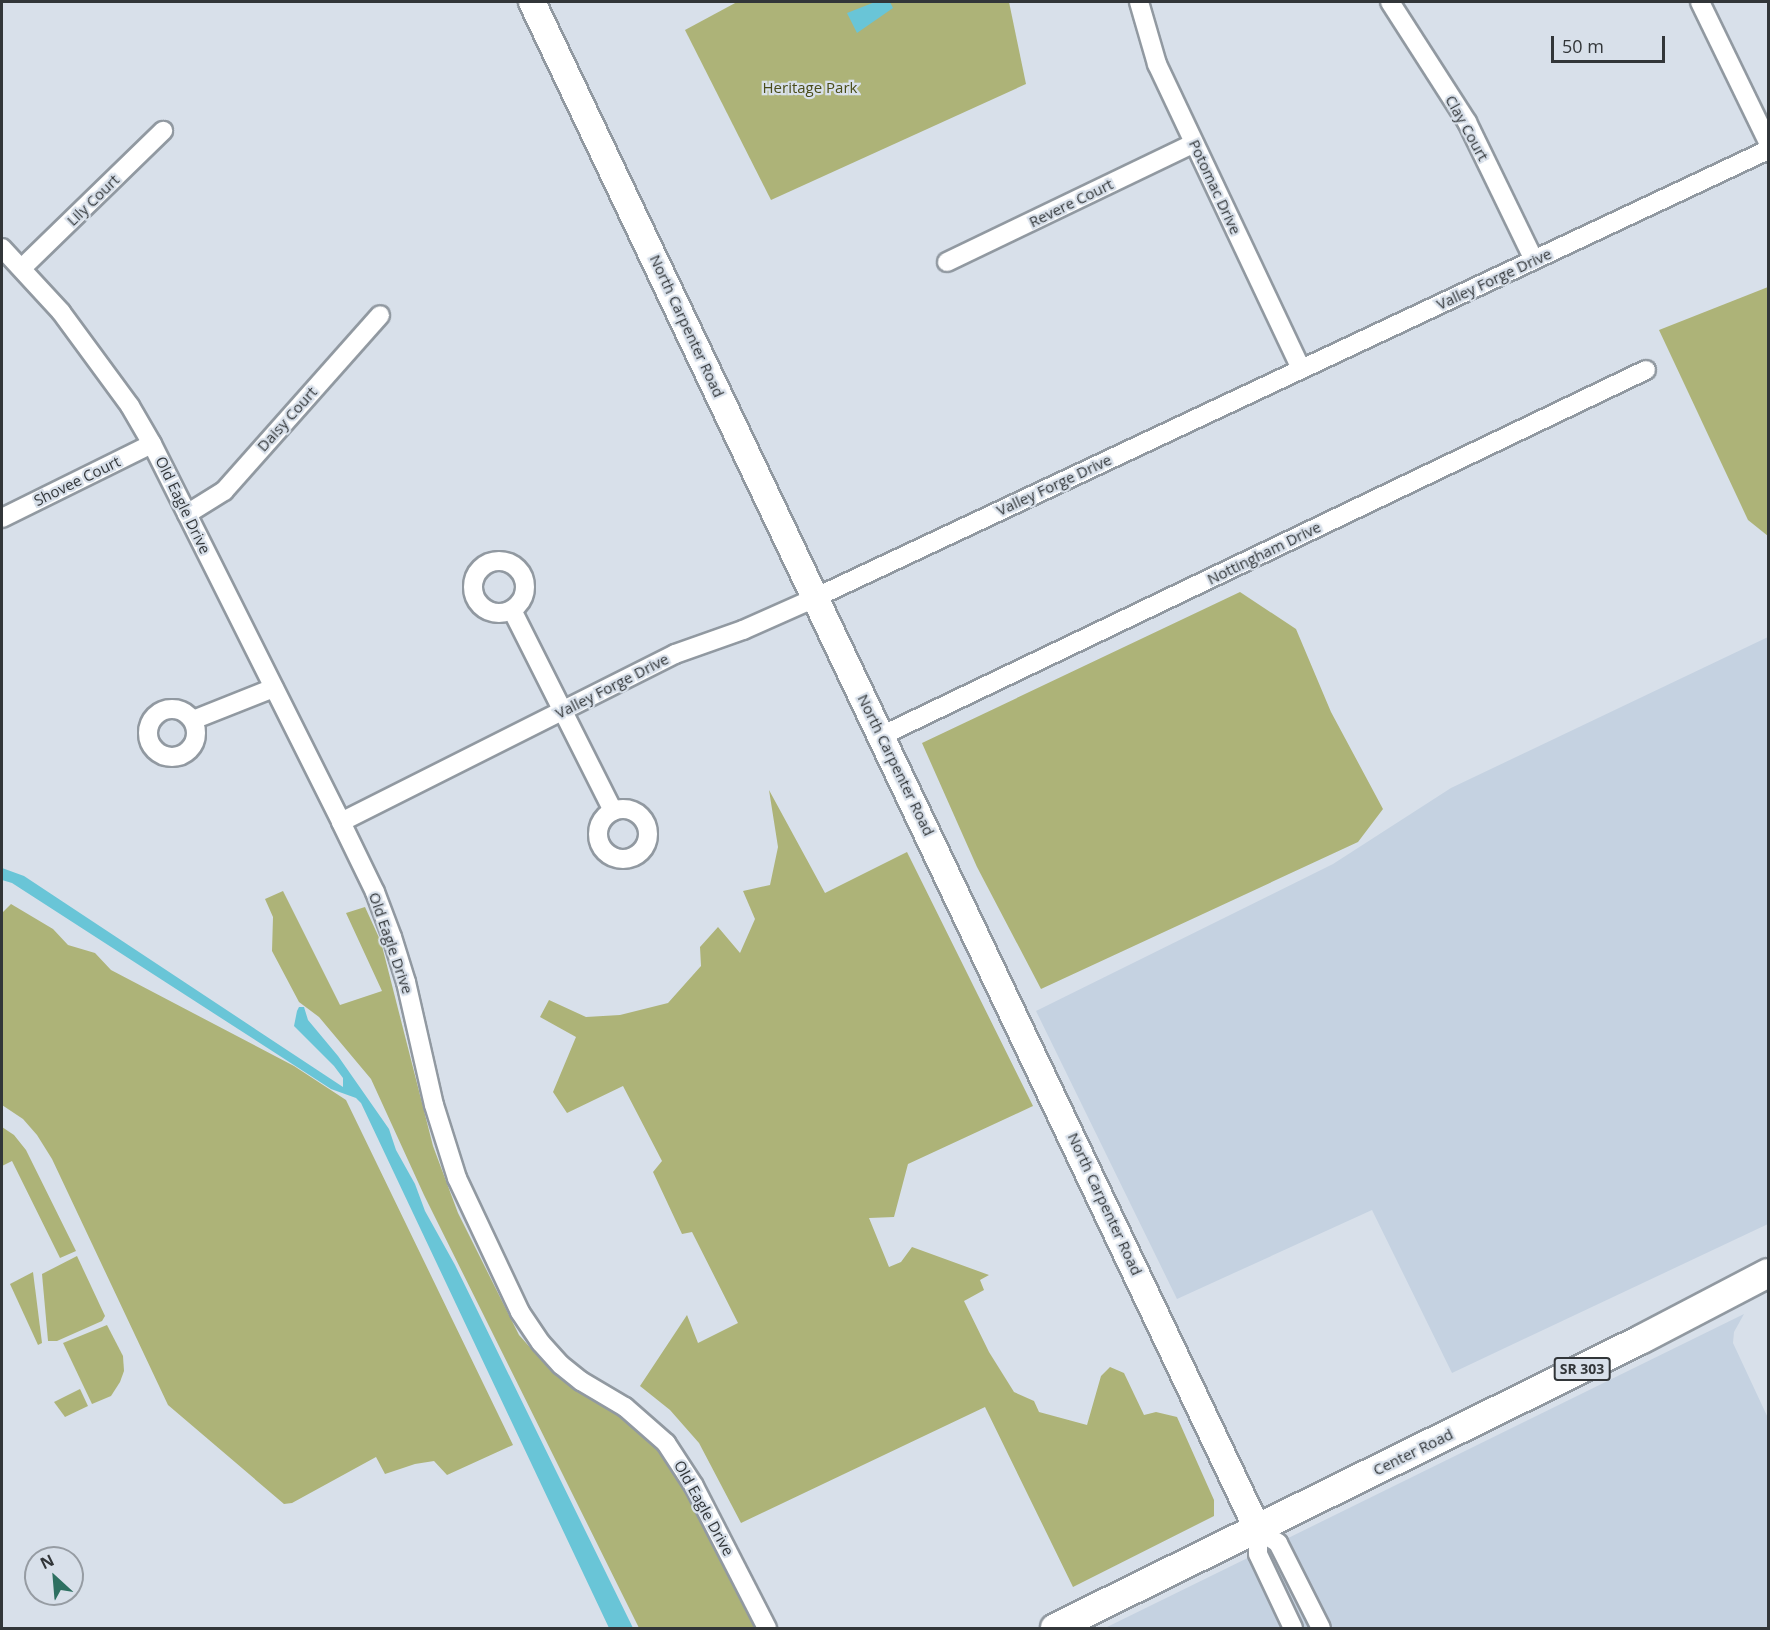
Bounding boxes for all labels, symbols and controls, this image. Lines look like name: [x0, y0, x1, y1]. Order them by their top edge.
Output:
scale bar: [1554, 24, 1668, 62]
text: 50 m: [1562, 34, 1604, 58]
park label: Heritage Park: [763, 79, 857, 97]
street label: Clay Court: [1442, 92, 1492, 164]
street label: Potomac Drive: [1185, 137, 1245, 237]
street label: Lily Court: [63, 171, 123, 229]
street label: Revere Court: [1026, 175, 1116, 231]
street label: Valley Forge Drive: [1434, 244, 1554, 314]
street label: North Carpenter Road: [646, 252, 728, 400]
street label: Daisy Court: [253, 383, 321, 455]
street label: Valley Forge Drive: [994, 450, 1114, 520]
street label: Shovee Court: [31, 452, 123, 510]
street label: Old Eagle Drive: [152, 453, 214, 557]
street label: Nottingham Drive: [1204, 518, 1324, 588]
street label: Valley Forge Drive: [552, 650, 672, 722]
street label: North Carpenter Road: [854, 691, 938, 839]
street label: Old Eagle Drive: [365, 890, 417, 996]
street label: North Carpenter Road: [1064, 1130, 1146, 1278]
road number: SR 303: [1554, 1358, 1610, 1380]
street label: Center Road: [1370, 1425, 1456, 1479]
street label: Old Eagle Drive: [670, 1457, 738, 1559]
north arrow: [24, 1546, 84, 1606]
text: N: [36, 1549, 58, 1574]

